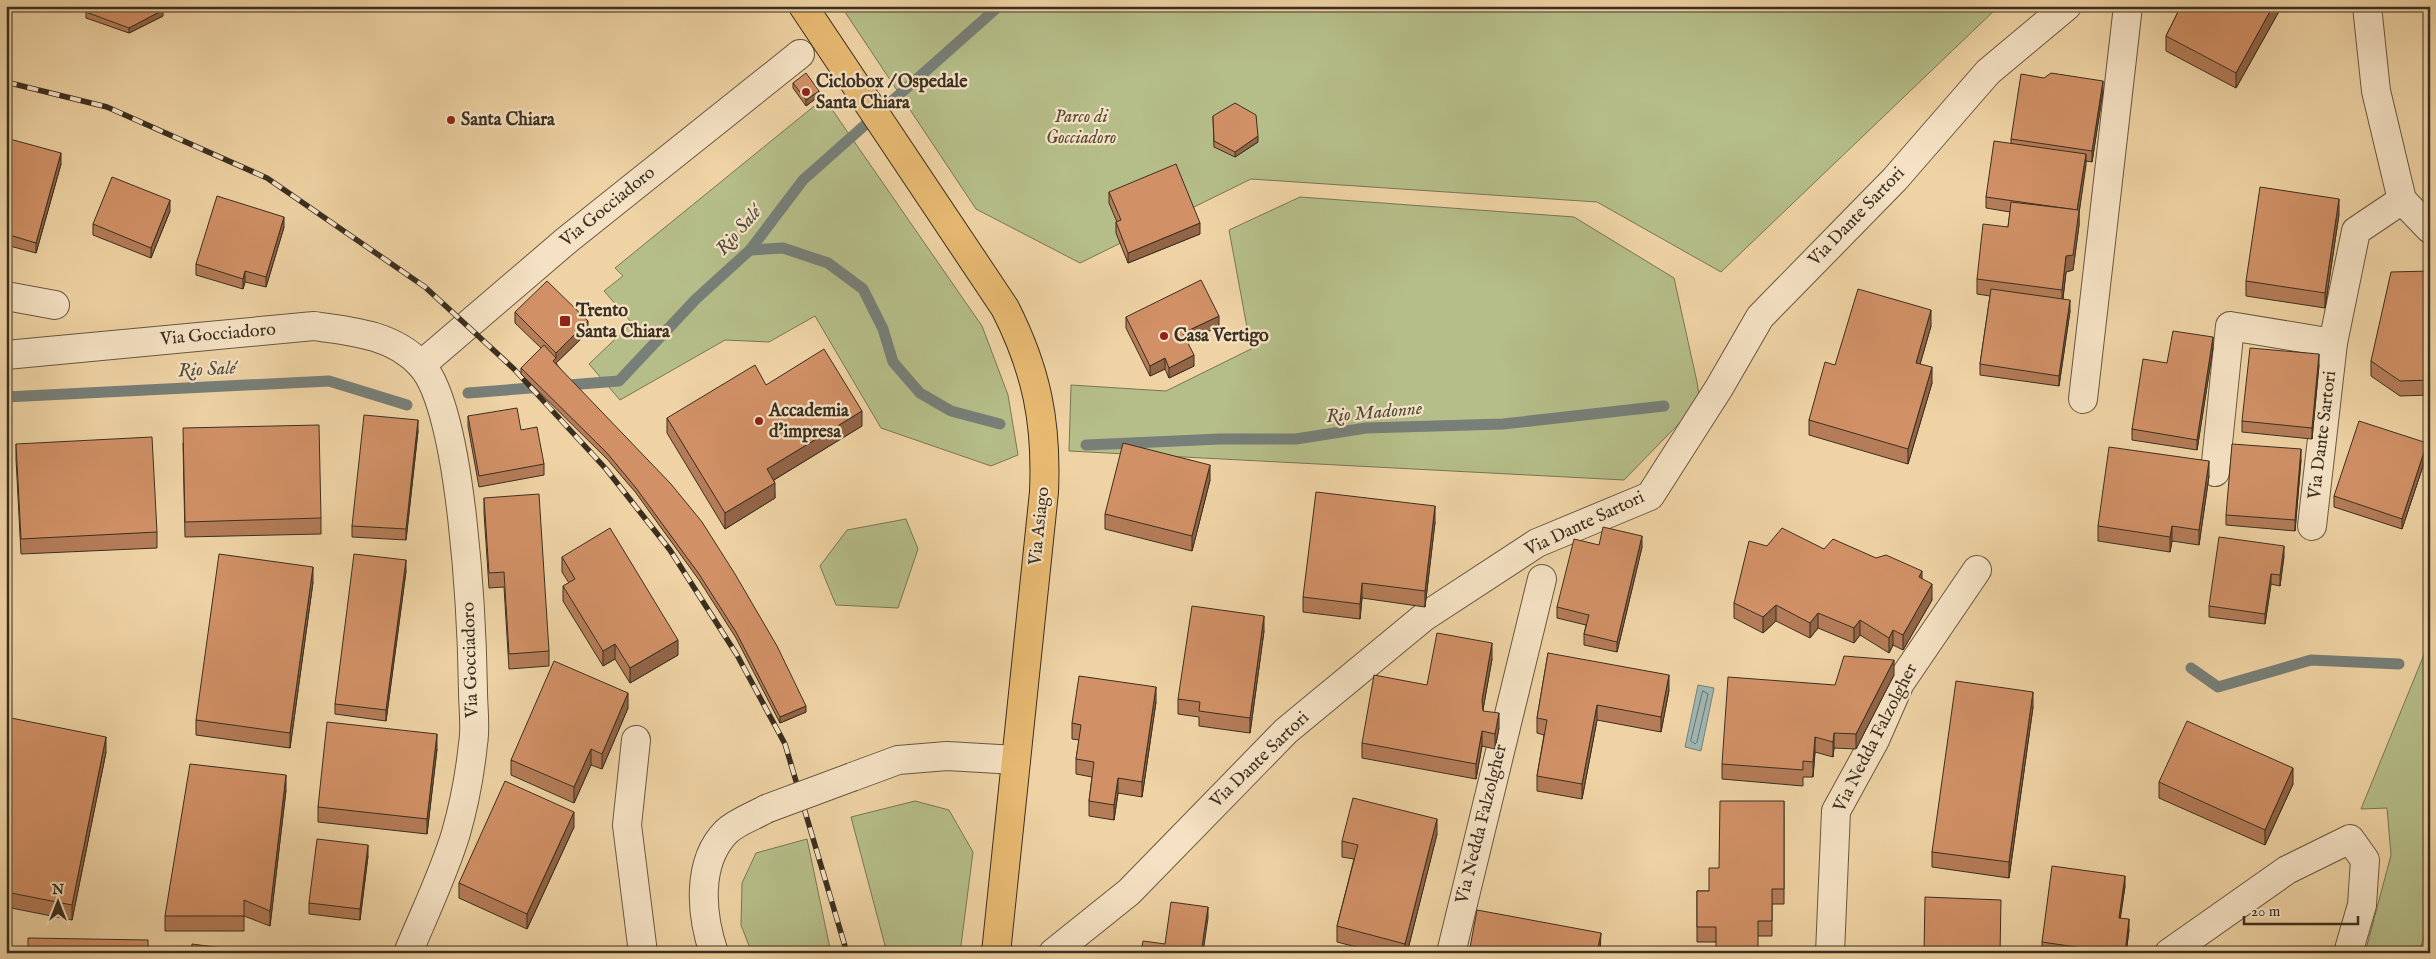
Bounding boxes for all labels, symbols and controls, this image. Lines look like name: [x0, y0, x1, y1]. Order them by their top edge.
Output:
place label: Ciclobox / Ospedale Santa Chiara: [816, 71, 968, 115]
marker: Ciclobox / Ospedale Santa Chiara: [800, 86, 812, 98]
park label: Parco di Gocciadoro: [1046, 106, 1116, 150]
place label: Santa Chiara: [461, 109, 556, 132]
marker: Santa Chiara: [445, 114, 457, 126]
street label: Via Gocciadoro: [555, 161, 661, 253]
street label: Via Dante Sartori: [1803, 162, 1910, 272]
water label: Rio Salé: [711, 199, 769, 261]
place label: Trento Santa Chiara: [575, 300, 671, 344]
marker: Trento Santa Chiara: [558, 314, 572, 328]
street label: Via Gocciadoro: [158, 318, 277, 352]
place label: Casa Vertigo: [1174, 325, 1269, 348]
marker: Casa Vertigo: [1158, 330, 1170, 342]
water label: Rio Salé: [177, 356, 240, 383]
street label: Via Dante Sartori: [2304, 369, 2342, 502]
water label: Rio Madonne: [1325, 397, 1424, 429]
place label: Accademia d'impresa: [768, 400, 850, 444]
marker: Accademia d'impresa: [753, 415, 765, 427]
street label: Via Asiago: [1024, 485, 1056, 567]
street label: Via Dante Sartori: [1521, 486, 1649, 562]
street label: Via Gocciadoro: [457, 601, 485, 719]
street label: Via Nedda Falzolgher: [1828, 660, 1924, 817]
street label: Via Dante Sartori: [1205, 707, 1315, 814]
street label: Via Nedda Falzolgher: [1451, 742, 1513, 907]
north arrow: [32, 876, 82, 926]
text: N: [51, 881, 64, 899]
scale bar: [2244, 894, 2357, 926]
text: 20 m: [2251, 902, 2281, 921]

